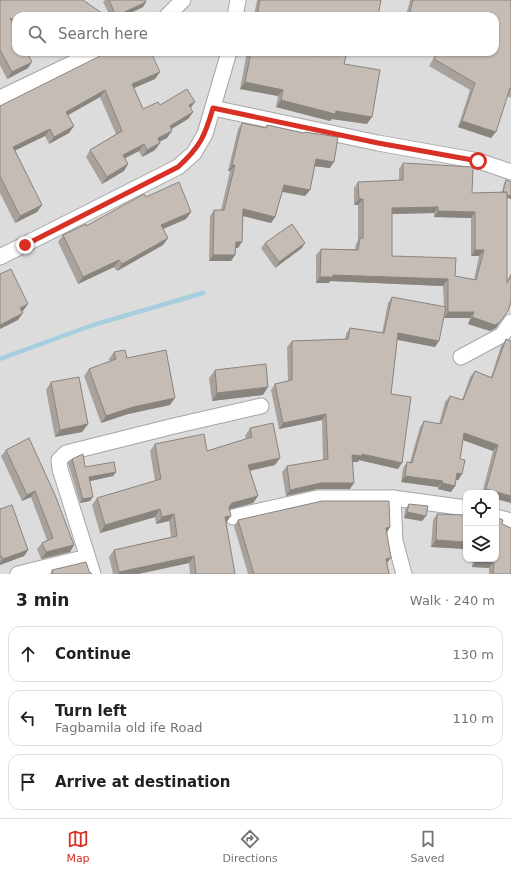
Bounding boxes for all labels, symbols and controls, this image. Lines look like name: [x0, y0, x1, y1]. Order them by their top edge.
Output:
search box: [12, 12, 499, 56]
icon: search: [26, 23, 48, 45]
text: Search here: [58, 25, 148, 43]
route start: [469, 152, 487, 170]
route end: [16, 236, 34, 254]
map controls: [463, 490, 499, 562]
button: locate: [463, 490, 499, 526]
button: layers: [463, 526, 499, 562]
text: 3 min: [16, 590, 69, 610]
text: Walk · 240 m: [410, 593, 495, 608]
icon: ahead: [17, 643, 39, 665]
text: Continue: [55, 645, 131, 663]
text: 130 m: [452, 647, 494, 662]
text: Turn left: [55, 702, 127, 720]
icon: left: [17, 707, 39, 729]
text: 110 m: [452, 711, 494, 726]
text: Fagbamila old ife Road: [55, 720, 203, 735]
icon: arrive: [17, 771, 39, 793]
text: Arrive at destination: [55, 773, 230, 791]
tab: Map: [66, 828, 90, 865]
tab: Directions: [222, 828, 278, 865]
tab: Saved: [411, 828, 445, 865]

